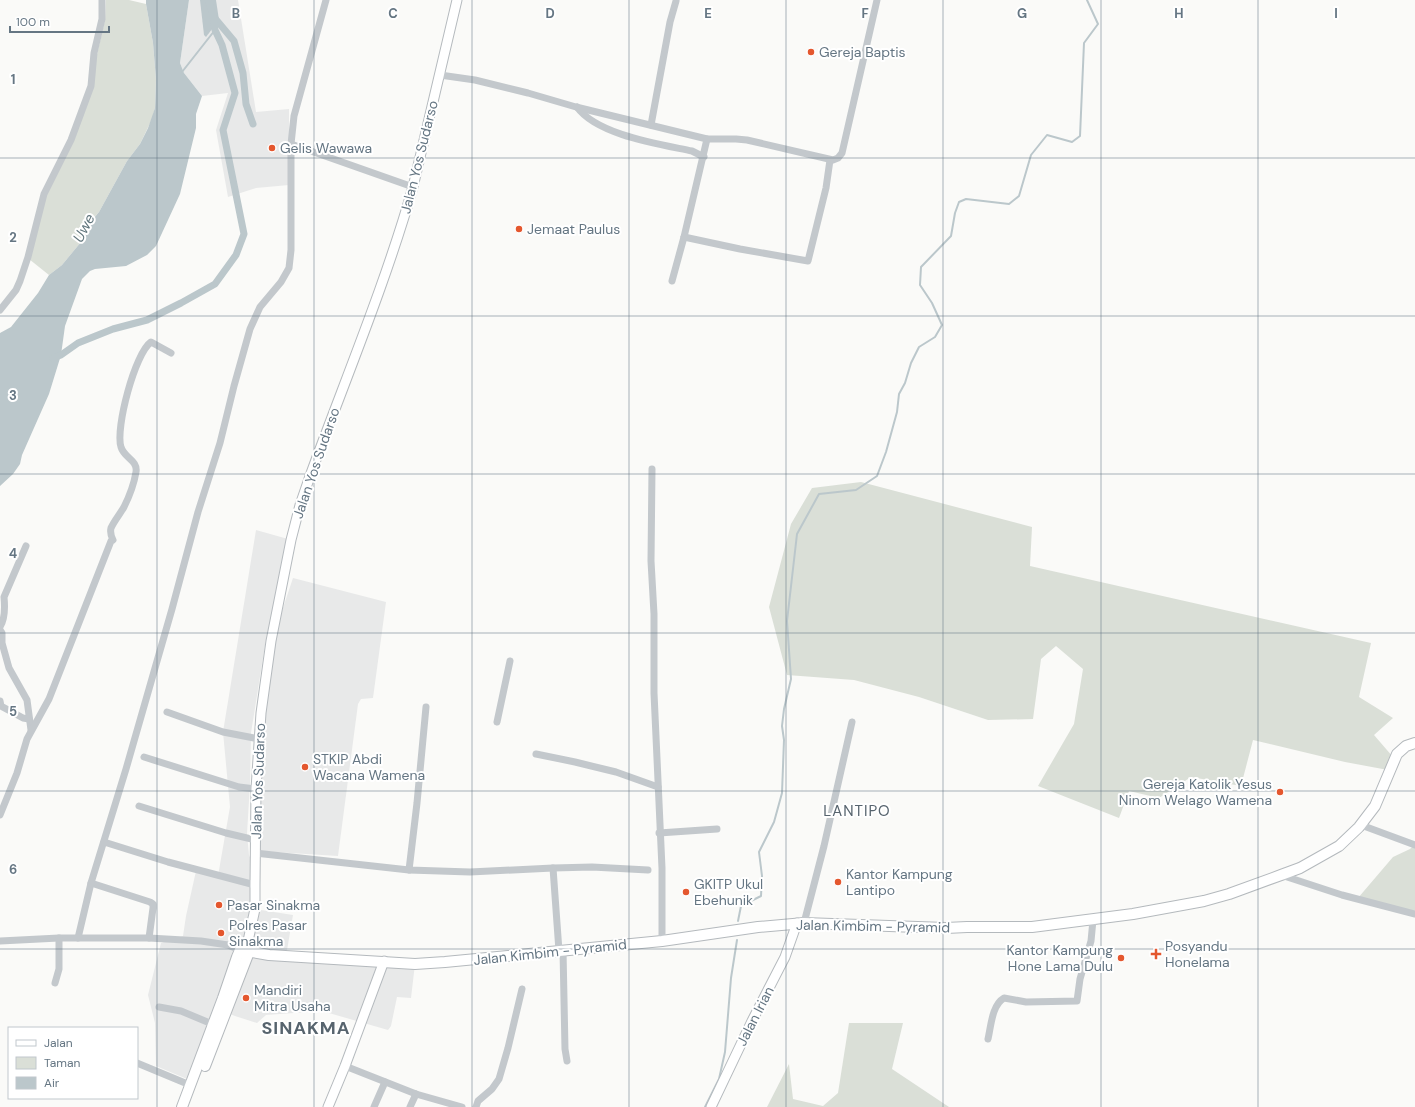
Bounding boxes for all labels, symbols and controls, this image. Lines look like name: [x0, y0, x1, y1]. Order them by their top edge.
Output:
text: B: [232, 5, 240, 22]
text: C: [388, 5, 398, 22]
text: D: [545, 5, 555, 22]
text: E: [704, 5, 712, 22]
text: F: [861, 5, 869, 22]
text: G: [1017, 5, 1027, 22]
text: H: [1174, 5, 1184, 22]
text: I: [1334, 5, 1338, 22]
scale bar: [10, 8, 109, 34]
text: 100 m: [16, 14, 50, 30]
place label: Gereja Baptis: [819, 43, 906, 61]
marker: Gereja Baptis: [806, 47, 816, 57]
text: 1: [11, 71, 15, 88]
street label: Jalan Yos Sudarso: [396, 98, 442, 216]
place label: Gelis Wawawa: [280, 139, 372, 157]
marker: Gelis Wawawa: [267, 143, 277, 153]
water label: Uwe: [68, 210, 100, 246]
place label: Jemaat Paulus: [527, 220, 620, 238]
marker: Jemaat Paulus: [514, 224, 524, 234]
text: 2: [9, 229, 17, 246]
text: 3: [9, 387, 17, 404]
street label: Jalan Yos Sudarso: [289, 405, 343, 521]
text: 4: [9, 545, 17, 562]
text: 5: [9, 703, 17, 720]
street label: Jalan Yos Sudarso: [247, 723, 269, 839]
place label: STKIP Abdi Wacana Wamena: [313, 750, 425, 784]
marker: STKIP Abdi Wacana Wamena: [300, 762, 310, 772]
place label: Gereja Katolik Yesus Ninom Welago Wamena: [1119, 775, 1272, 809]
marker: Gereja Katolik Yesus Ninom Welago Wamena: [1275, 787, 1285, 797]
district label: LANTIPO: [823, 801, 891, 821]
text: 6: [9, 861, 17, 878]
place label: Kantor Kampung Lantipo: [846, 865, 953, 899]
place label: GKITP Ukul Ebehunik: [694, 875, 763, 909]
marker: Kantor Kampung Lantipo: [833, 877, 843, 887]
marker: GKITP Ukul Ebehunik: [681, 887, 691, 897]
place label: Pasar Sinakma: [227, 896, 320, 914]
marker: Pasar Sinakma: [214, 900, 224, 910]
place label: Polres Pasar Sinakma: [229, 916, 307, 950]
street label: Jalan Kimbim - Pyramid: [796, 916, 950, 936]
marker: Polres Pasar Sinakma: [216, 928, 226, 938]
street label: Jalan Kimbim - Pyramid: [472, 935, 628, 969]
place label: Posyandu Honelama: [1165, 937, 1230, 971]
place label: Kantor Kampung Hone Lama Dulu: [1006, 941, 1113, 975]
marker: Posyandu Honelama: [1150, 948, 1162, 960]
marker: Kantor Kampung Hone Lama Dulu: [1116, 953, 1126, 963]
place label: Mandiri Mitra Usaha: [254, 981, 331, 1015]
street label: Jalan Irian: [732, 983, 778, 1049]
marker: Mandiri Mitra Usaha: [241, 993, 251, 1003]
district label: SINAKMA: [261, 1016, 351, 1040]
legend: [8, 1027, 138, 1099]
text: Jalan: [44, 1035, 73, 1051]
text: Taman: [44, 1055, 81, 1071]
text: Air: [44, 1075, 60, 1091]

